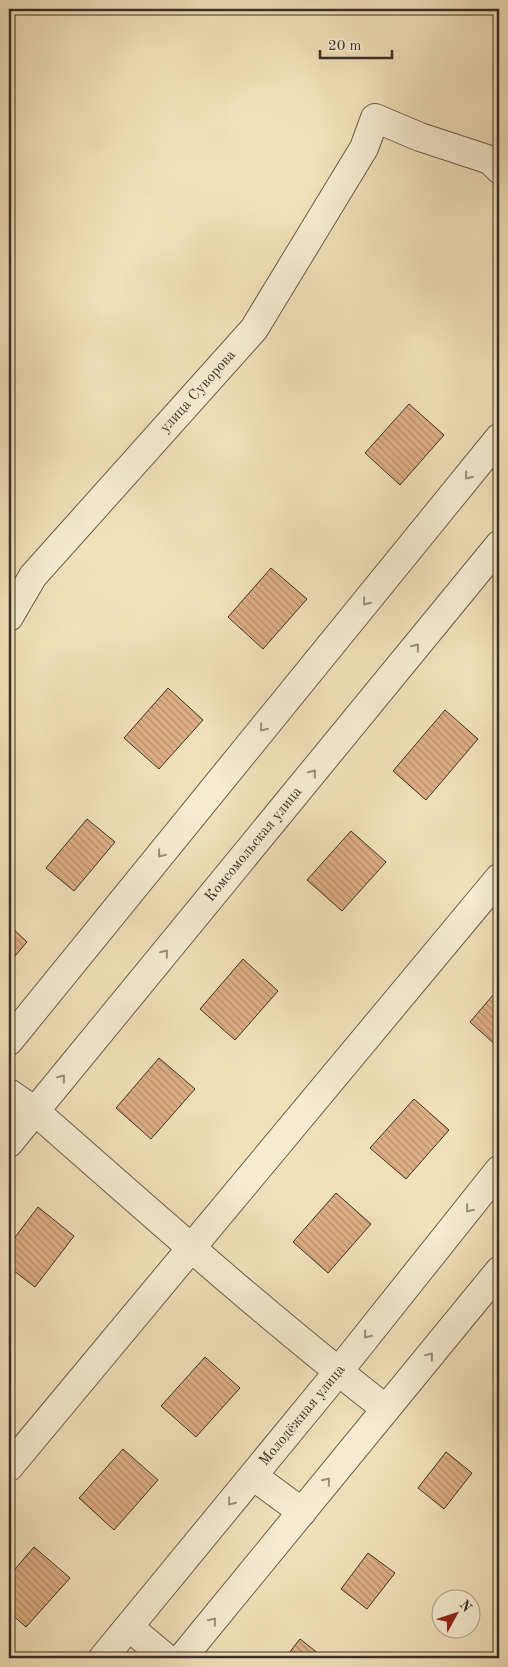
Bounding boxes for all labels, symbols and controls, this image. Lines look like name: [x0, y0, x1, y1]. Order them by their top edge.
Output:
scale bar: [320, 28, 393, 60]
text: 20 m: [328, 39, 362, 54]
street label: улица Суворова: [157, 347, 239, 436]
one-way arrow: [466, 470, 474, 479]
one-way arrow: [363, 596, 371, 605]
one-way arrow: [410, 644, 419, 653]
one-way arrow: [261, 722, 269, 731]
one-way arrow: [307, 770, 315, 779]
street label: Комсомольская улица: [202, 784, 305, 905]
one-way arrow: [158, 848, 166, 857]
one-way arrow: [160, 949, 169, 958]
one-way arrow: [56, 1075, 65, 1084]
one-way arrow: [465, 1203, 474, 1212]
one-way arrow: [364, 1330, 373, 1339]
one-way arrow: [424, 1353, 433, 1362]
street label: Молодёжная улица: [257, 1362, 348, 1469]
one-way arrow: [321, 1478, 330, 1487]
one-way arrow: [229, 1496, 237, 1505]
north arrow: [430, 1590, 480, 1640]
text: N: [456, 1598, 474, 1615]
one-way arrow: [207, 1617, 216, 1626]

